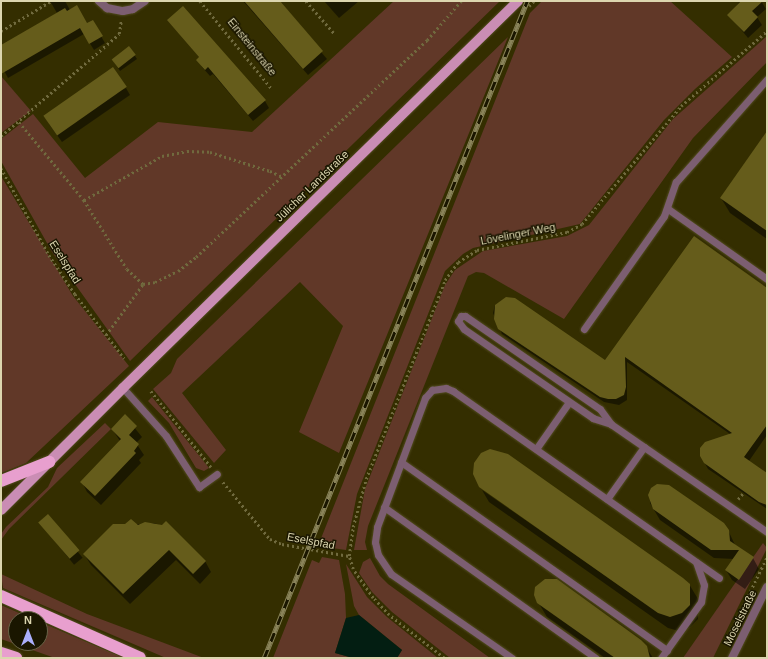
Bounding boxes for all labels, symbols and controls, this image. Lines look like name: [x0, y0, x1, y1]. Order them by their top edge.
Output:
street label: Einsteinstraße: [225, 16, 279, 78]
street label: Jülicher Landstraße: [273, 148, 351, 224]
street label: Lövelinger Weg: [479, 220, 557, 248]
street label: Eselspfad: [47, 238, 83, 286]
street label: Eselspfad: [286, 530, 336, 552]
street label: Moselstraße: [721, 588, 759, 648]
north arrow: [8, 611, 48, 651]
text: N: [24, 614, 32, 626]

